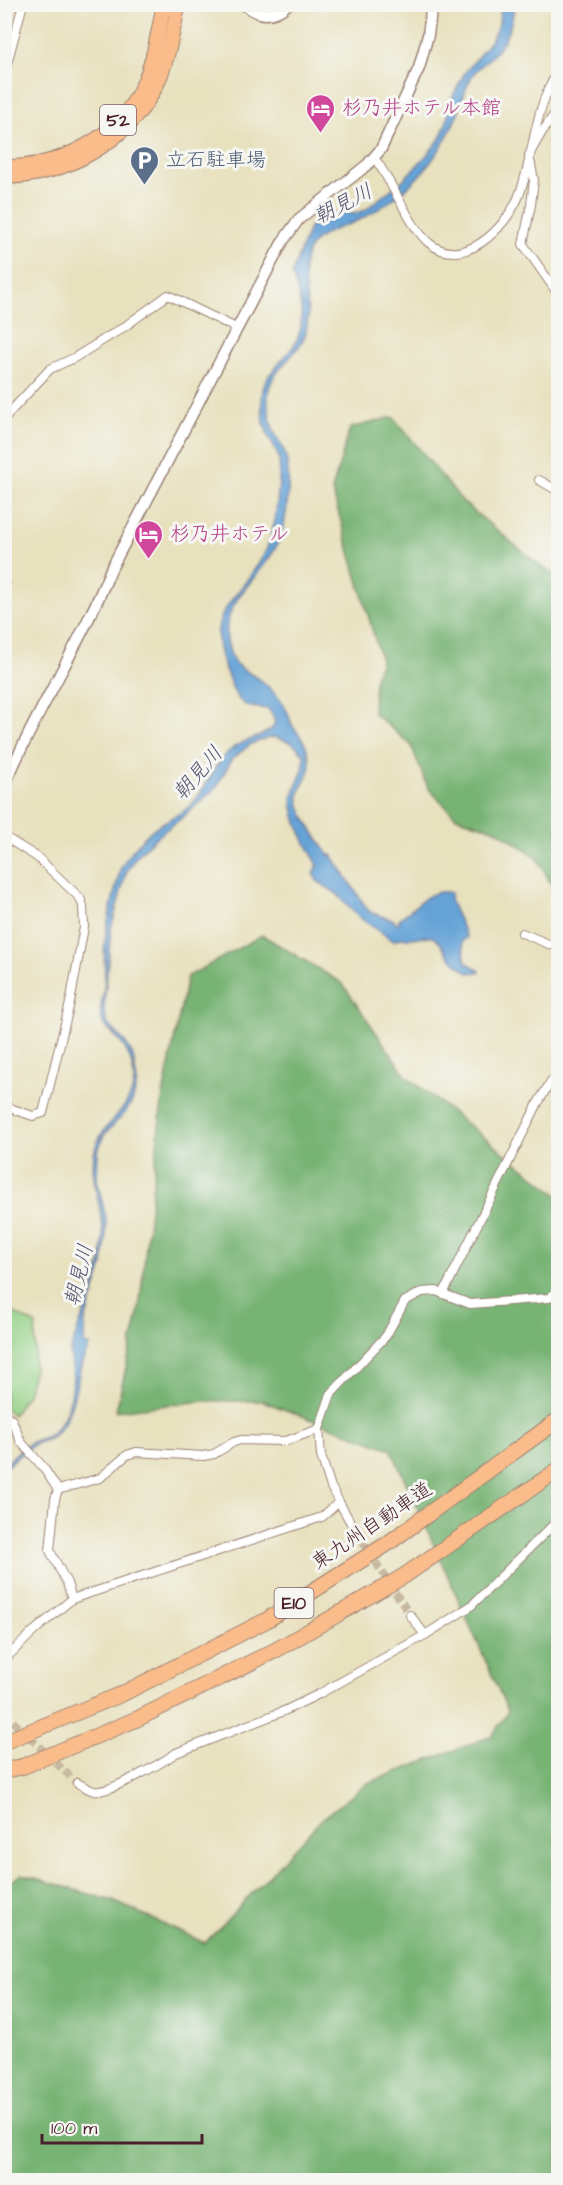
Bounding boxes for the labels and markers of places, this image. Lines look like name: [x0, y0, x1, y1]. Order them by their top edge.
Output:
hotel icon: 杉乃井ホテル本館: [305, 92, 337, 134]
place label: 杉乃井ホテル本館: [342, 94, 501, 122]
parking icon: 立石駐車場: [129, 144, 161, 186]
place label: 立石駐車場: [166, 146, 266, 174]
hotel icon: 杉乃井ホテル: [133, 518, 165, 560]
place label: 杉乃井ホテル: [170, 520, 289, 548]

